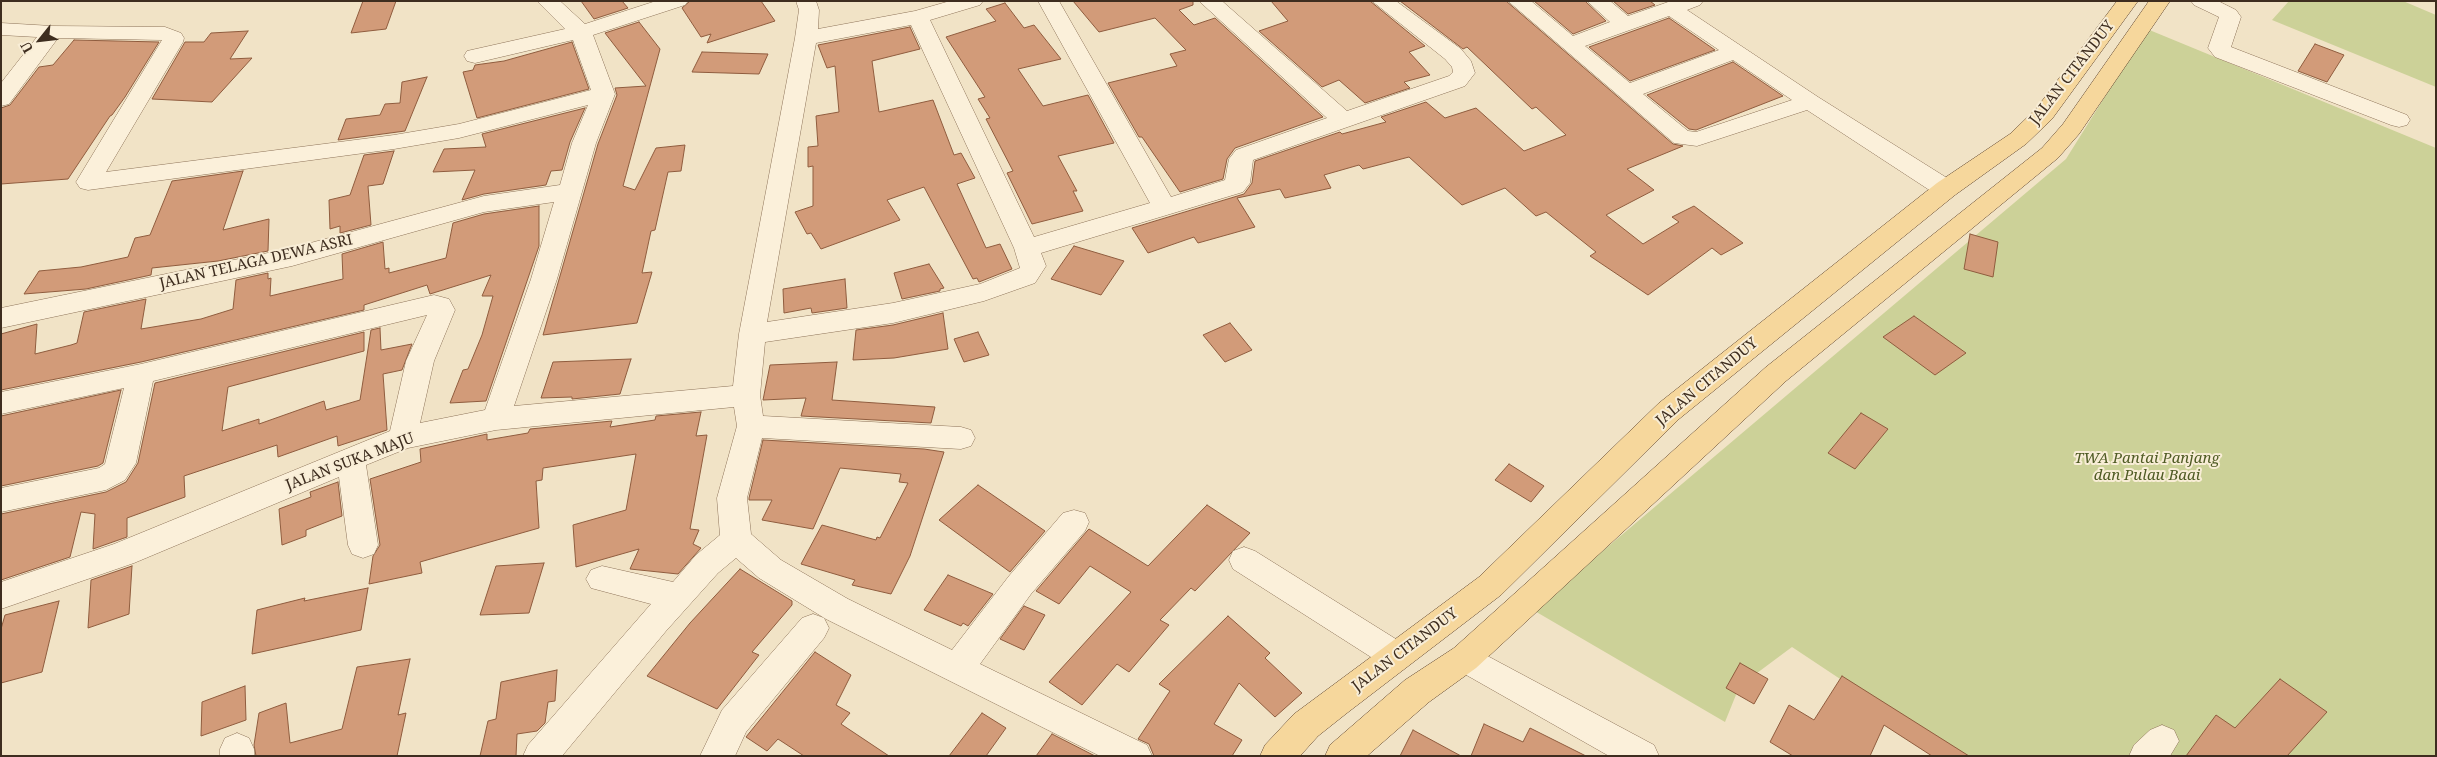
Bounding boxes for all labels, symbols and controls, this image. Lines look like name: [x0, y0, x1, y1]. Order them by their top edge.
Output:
north arrow: [15, 15, 65, 65]
street label: JALAN CITANDUY: [2026, 17, 2118, 129]
text: U: [16, 38, 37, 57]
street label: JALAN TELAGA DEWA ASRI: [158, 231, 354, 293]
street label: JALAN CITANDUY: [1652, 334, 1762, 430]
street label: JALAN SUKA MAJU: [283, 429, 417, 495]
park label: TWA Pantai Panjang dan Pulau Baai: [2074, 450, 2220, 485]
street label: JALAN CITANDUY: [1349, 605, 1461, 695]

